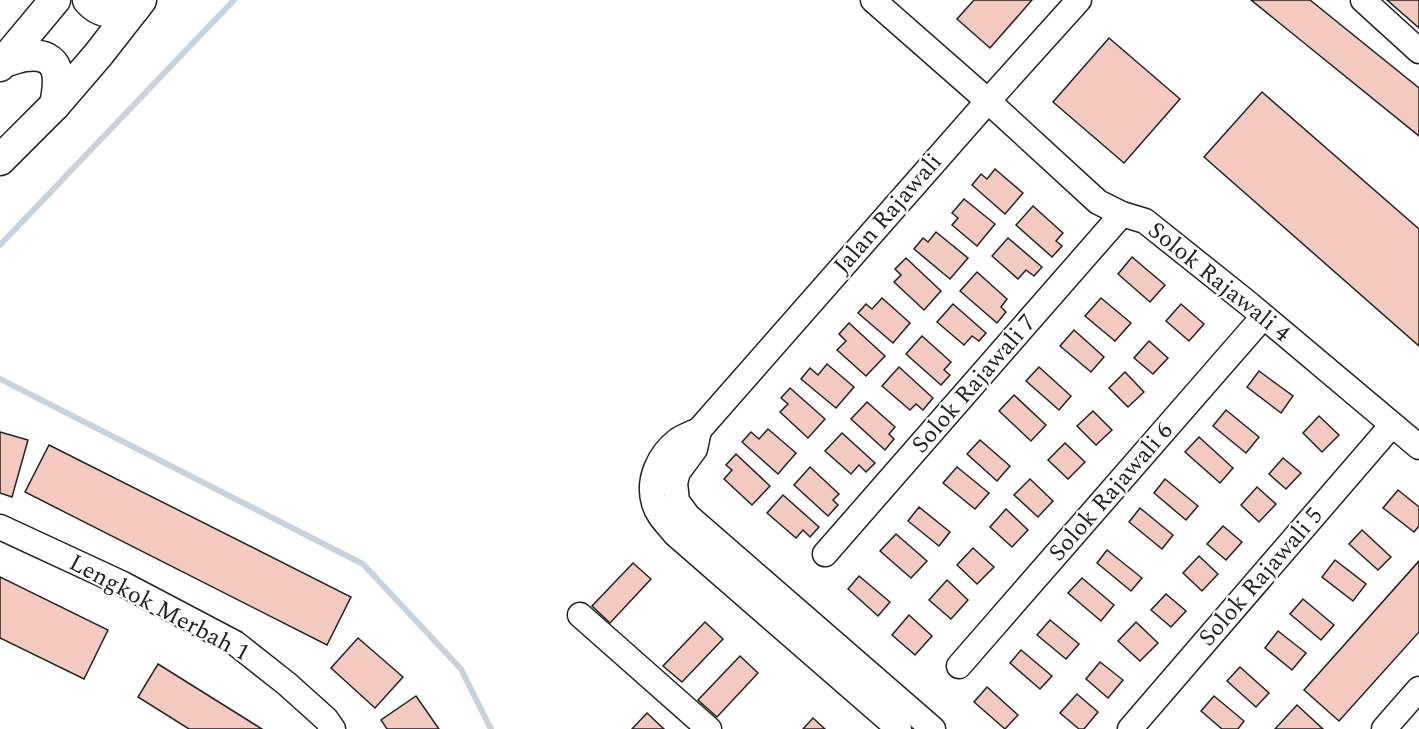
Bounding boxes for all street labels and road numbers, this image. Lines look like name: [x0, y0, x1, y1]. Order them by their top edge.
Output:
street label: Jalan Rajawali: [825, 145, 951, 283]
street label: Solok Rajawali 4: [1140, 213, 1298, 351]
street label: Solok Rajawali 7: [903, 306, 1045, 462]
street label: Solok Rajawali 6: [1040, 414, 1182, 570]
street label: Solok Rajawali 5: [1190, 499, 1332, 655]
street label: Lengkok Merbah 1: [62, 545, 256, 671]

